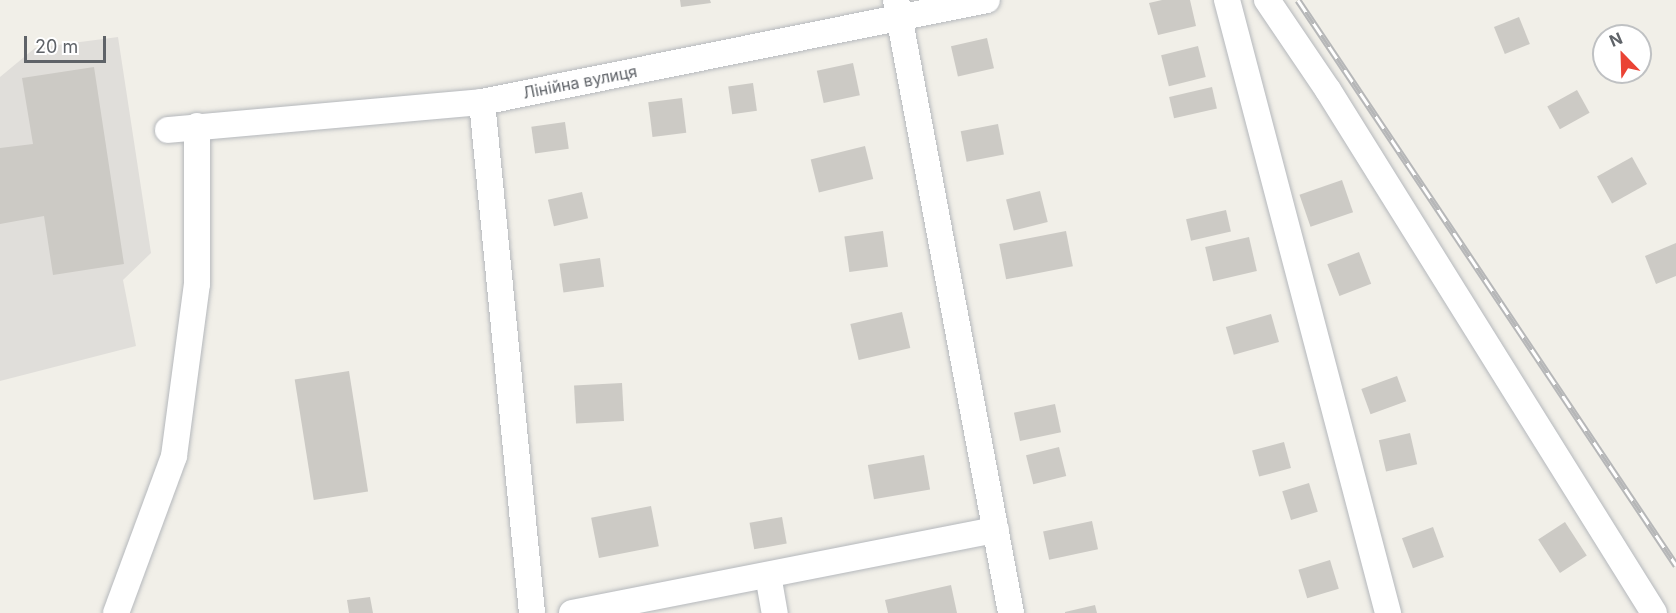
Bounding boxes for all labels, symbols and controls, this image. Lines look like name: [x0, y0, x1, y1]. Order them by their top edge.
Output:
scale bar: [27, 24, 110, 62]
north arrow: [1592, 24, 1652, 84]
text: N: [1606, 28, 1625, 51]
text: 20 m: [35, 36, 78, 57]
street label: Лінійна вулиця: [521, 62, 639, 102]

